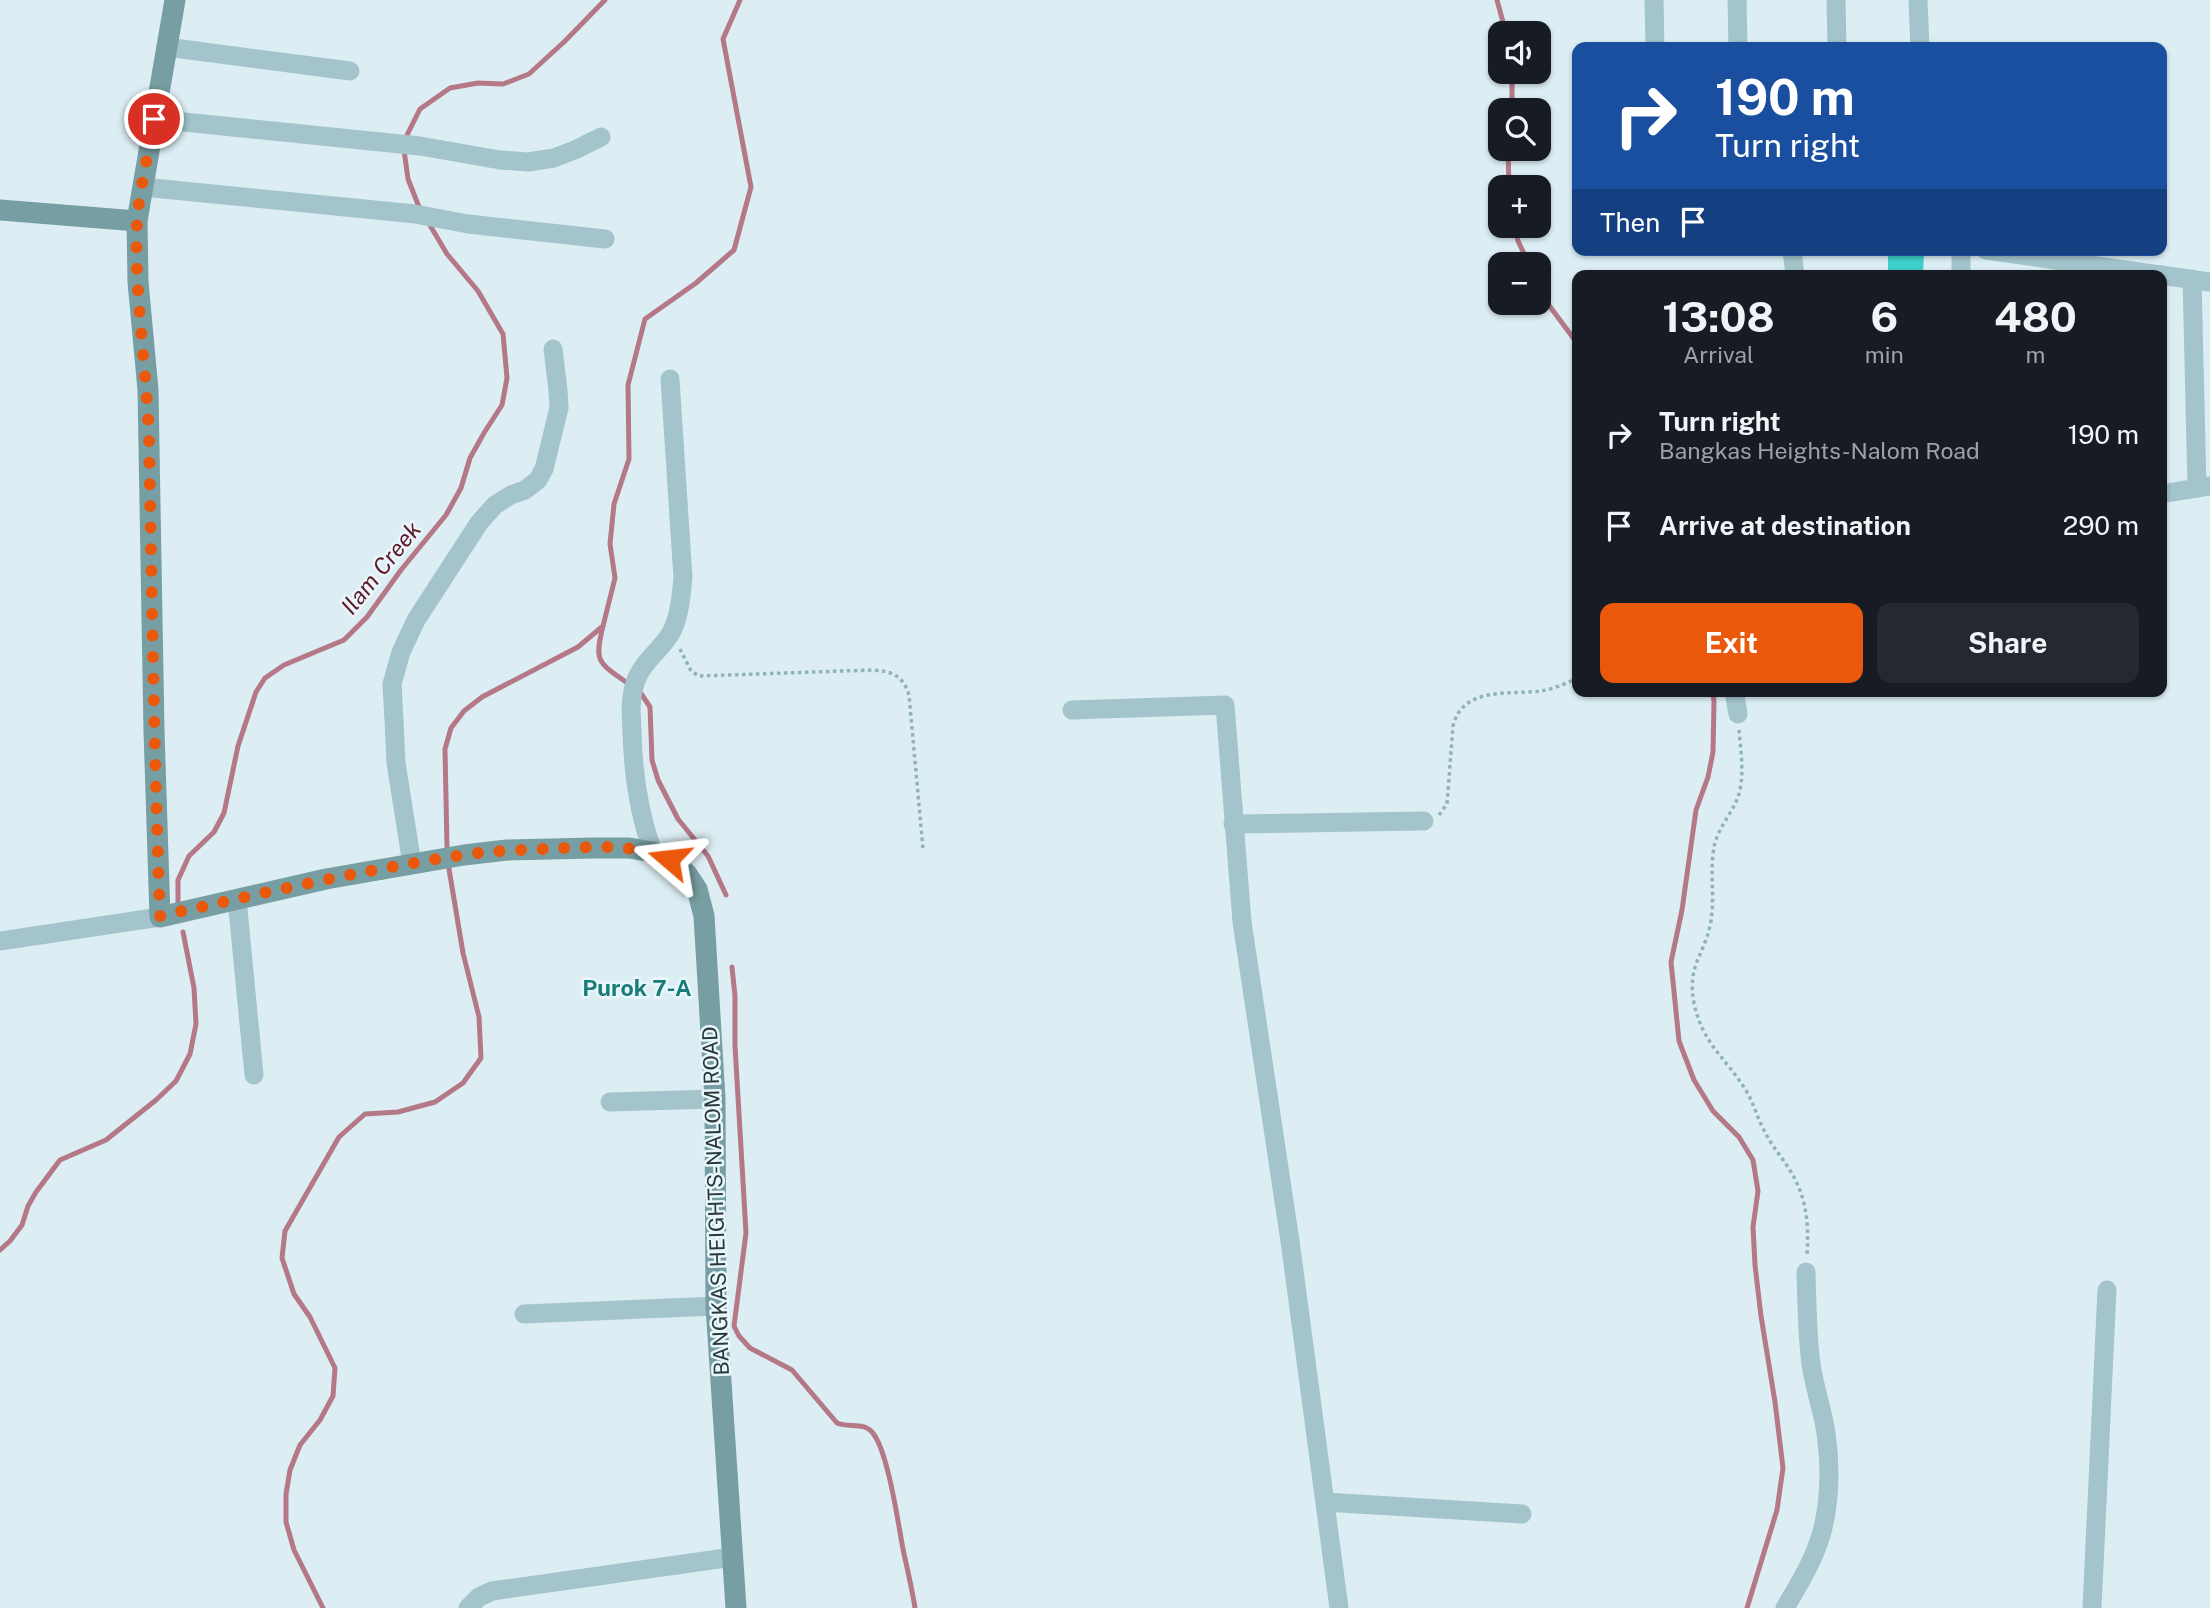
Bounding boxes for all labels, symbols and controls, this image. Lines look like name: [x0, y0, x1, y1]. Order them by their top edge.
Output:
map controls: [1488, 21, 1551, 315]
button: sound: [1488, 21, 1551, 84]
text: 190 m: [1715, 68, 1855, 126]
icon: right: [1600, 70, 1691, 161]
pin: [124, 89, 184, 149]
button: search: [1488, 98, 1551, 161]
icon: arrive: [135, 100, 173, 138]
text: Turn right: [1715, 127, 1860, 164]
button: +: [1488, 175, 1551, 238]
icon: arrive: [1674, 203, 1712, 241]
text: Then: [1600, 207, 1660, 238]
button: −: [1488, 252, 1551, 315]
text: 13:08: [1662, 292, 1775, 341]
text: 6: [1870, 292, 1898, 341]
text: 480: [1994, 292, 2077, 341]
text: Arrival: [1683, 341, 1754, 368]
text: min: [1865, 341, 1904, 368]
text: m: [2025, 341, 2045, 368]
text: Turn right: [1659, 406, 1781, 437]
icon: right: [1600, 416, 1638, 454]
text: 190 m: [2068, 419, 2139, 450]
text: Bangkas Heights-Nalom Road: [1659, 437, 1980, 464]
icon: arrive: [1600, 507, 1638, 545]
text: Arrive at destination: [1659, 510, 1911, 541]
text: 290 m: [2063, 510, 2139, 541]
water label: Ilam Creek: [335, 515, 427, 619]
button: Exit: [1600, 603, 1863, 683]
button: Share: [1877, 603, 2139, 683]
position arrow: [632, 822, 706, 896]
district label: Purok 7-A: [582, 974, 692, 1001]
street label: BANGKAS HEIGHTS-NALOM ROAD: [697, 1026, 734, 1376]

